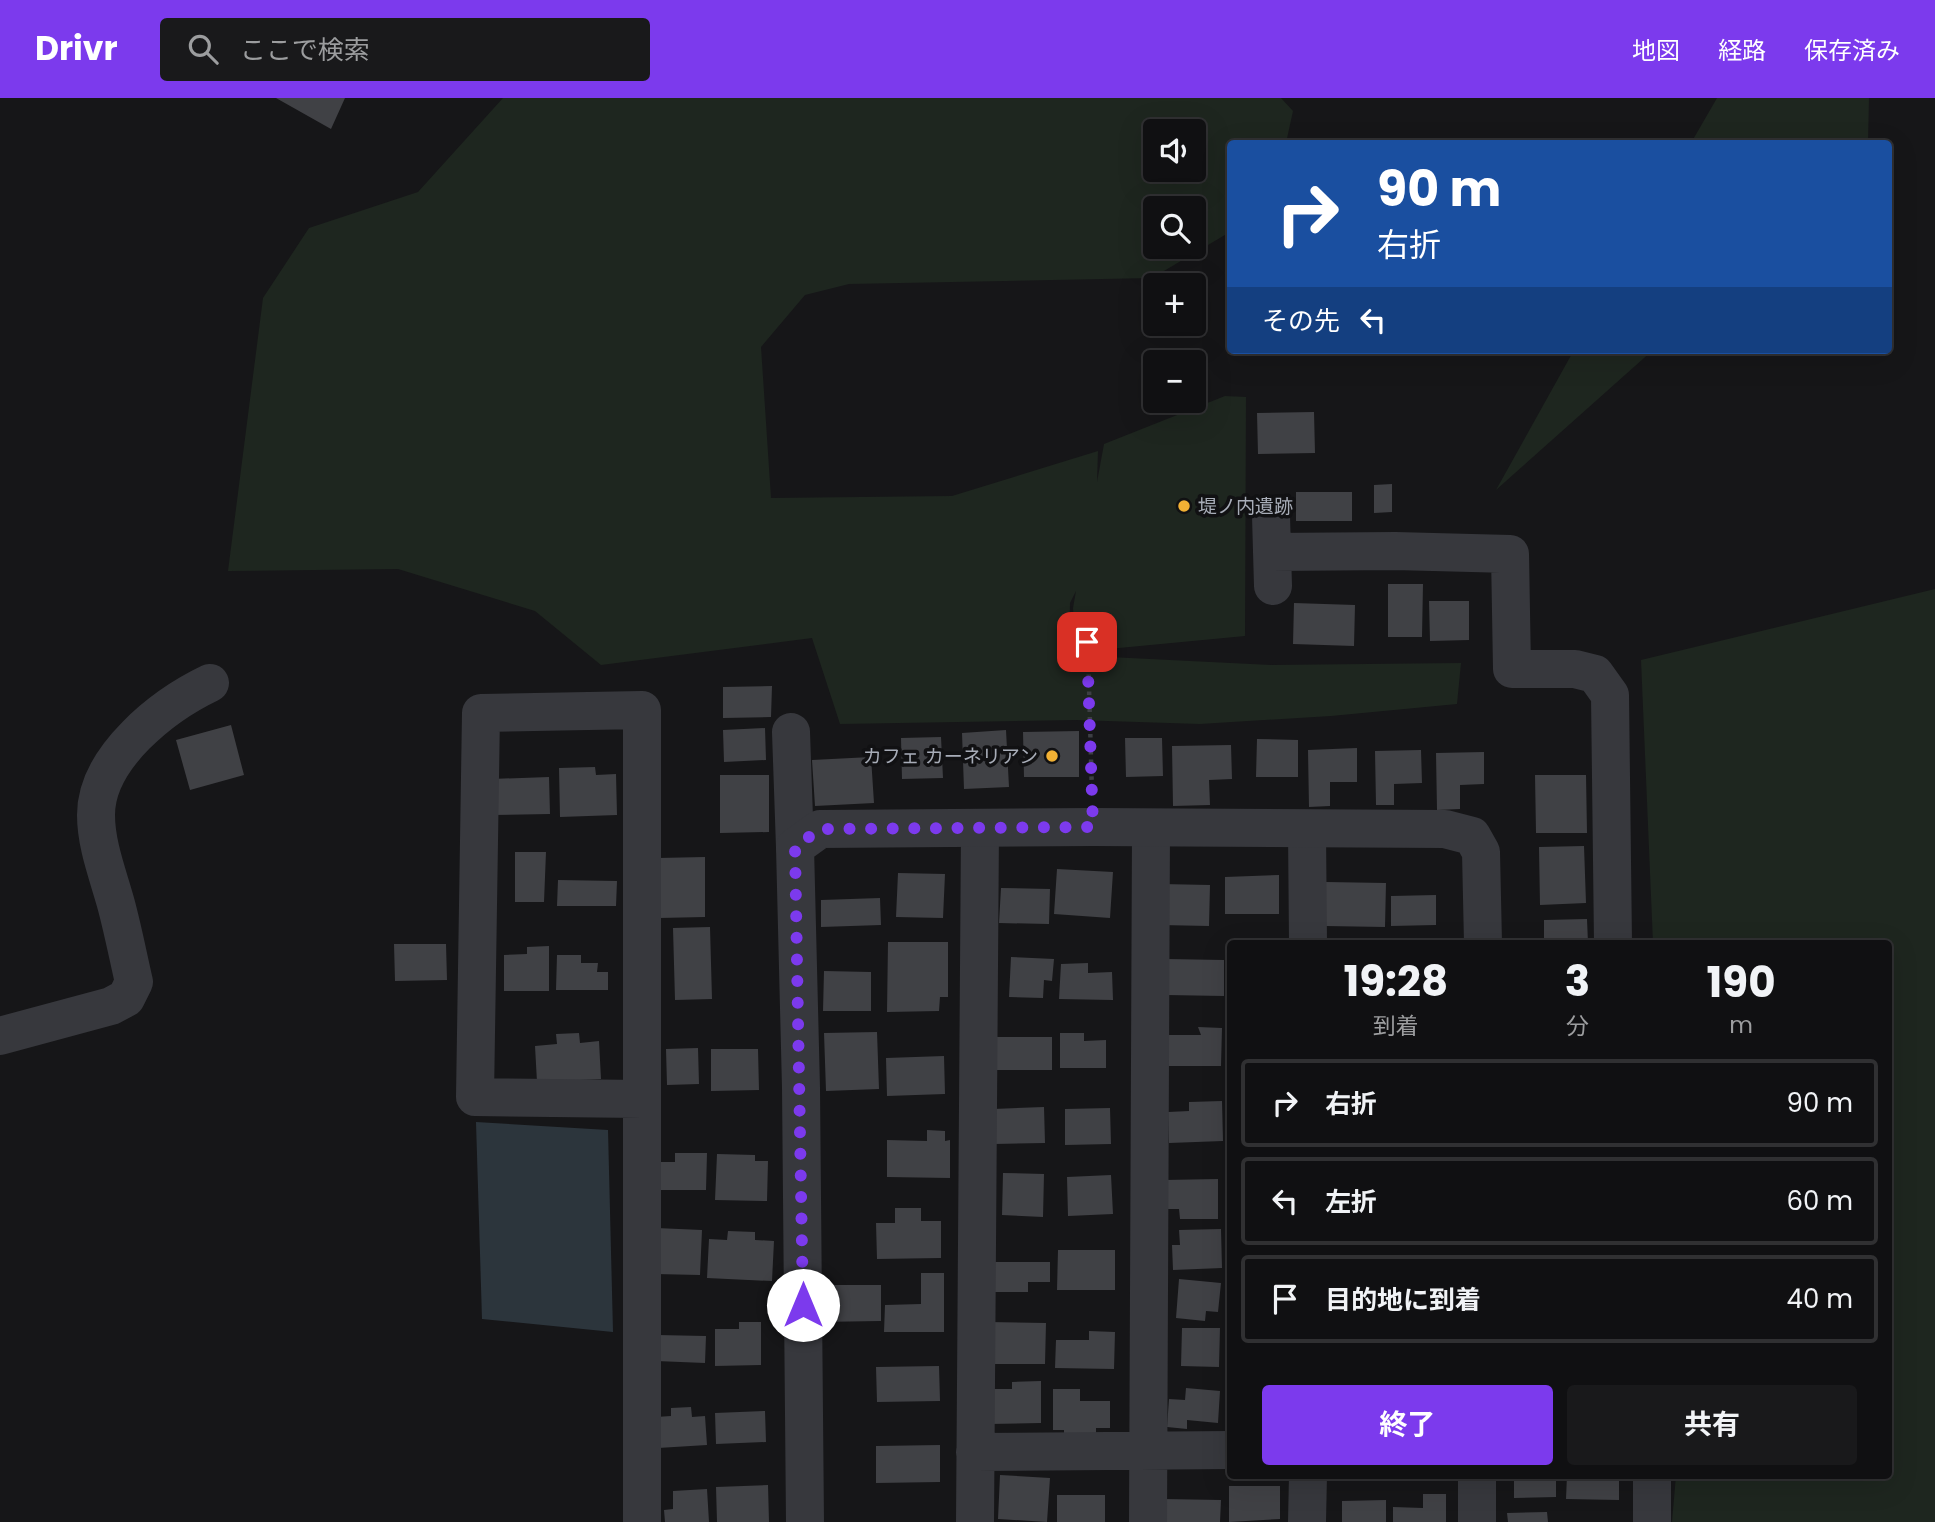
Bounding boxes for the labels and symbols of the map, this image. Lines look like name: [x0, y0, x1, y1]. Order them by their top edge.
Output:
place label: 堤ノ内遺跡: [1198, 493, 1293, 520]
marker: 堤ノ内遺跡: [1176, 498, 1192, 514]
pin: [1057, 612, 1117, 672]
place label: カフェ カーネリアン: [863, 743, 1038, 770]
marker: カフェ カーネリアン: [1044, 748, 1060, 764]
position arrow: [766, 1268, 840, 1342]

